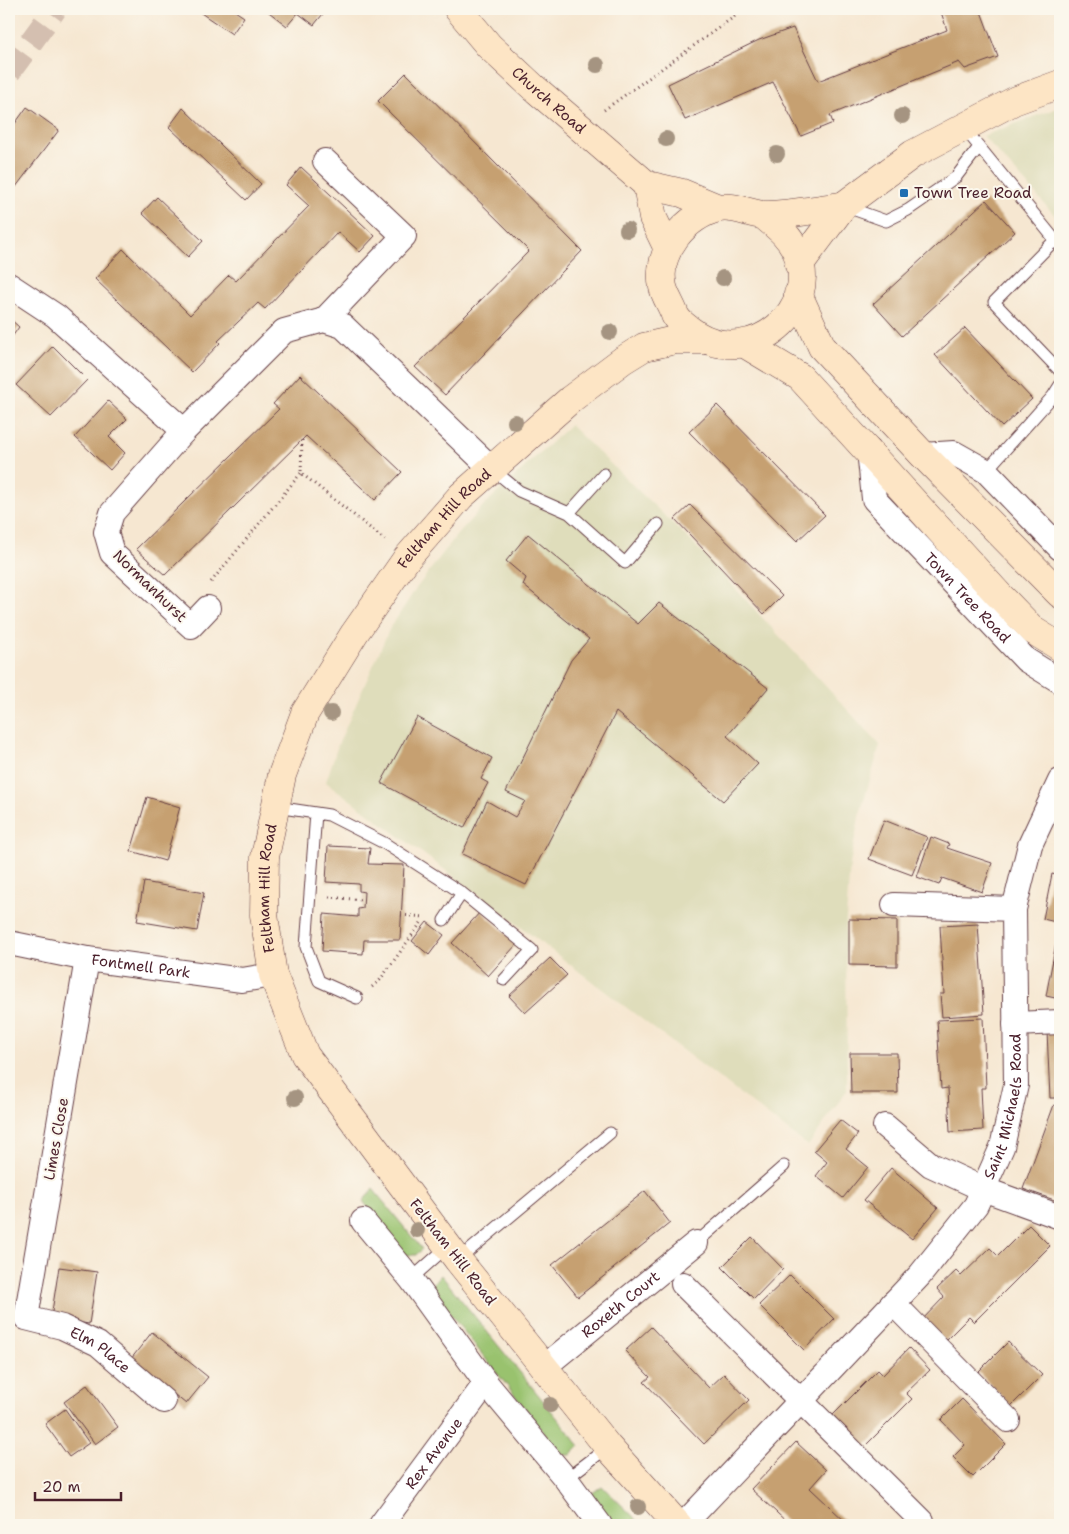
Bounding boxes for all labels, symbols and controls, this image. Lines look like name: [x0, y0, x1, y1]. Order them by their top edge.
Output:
street label: Church Road: [507, 62, 591, 138]
place label: Town Tree Road: [914, 183, 1032, 203]
marker: Town Tree Road: [898, 187, 910, 199]
street label: Feltham Hill Road: [393, 464, 496, 573]
street label: Normanhurst: [109, 545, 191, 627]
street label: Town Tree Road: [920, 548, 1015, 648]
street label: Feltham Hill Road: [254, 821, 282, 954]
street label: Fontmell Park: [90, 950, 192, 983]
street label: Saint Michaels Road: [979, 1033, 1026, 1183]
street label: Limes Close: [39, 1096, 73, 1182]
street label: Feltham Hill Road: [405, 1195, 501, 1310]
street label: Roxeth Court: [577, 1266, 664, 1342]
street label: Elm Place: [67, 1322, 135, 1378]
street label: Rex Avenue: [401, 1414, 467, 1493]
scale bar: [35, 1469, 121, 1501]
text: 20 m: [42, 1477, 81, 1497]

